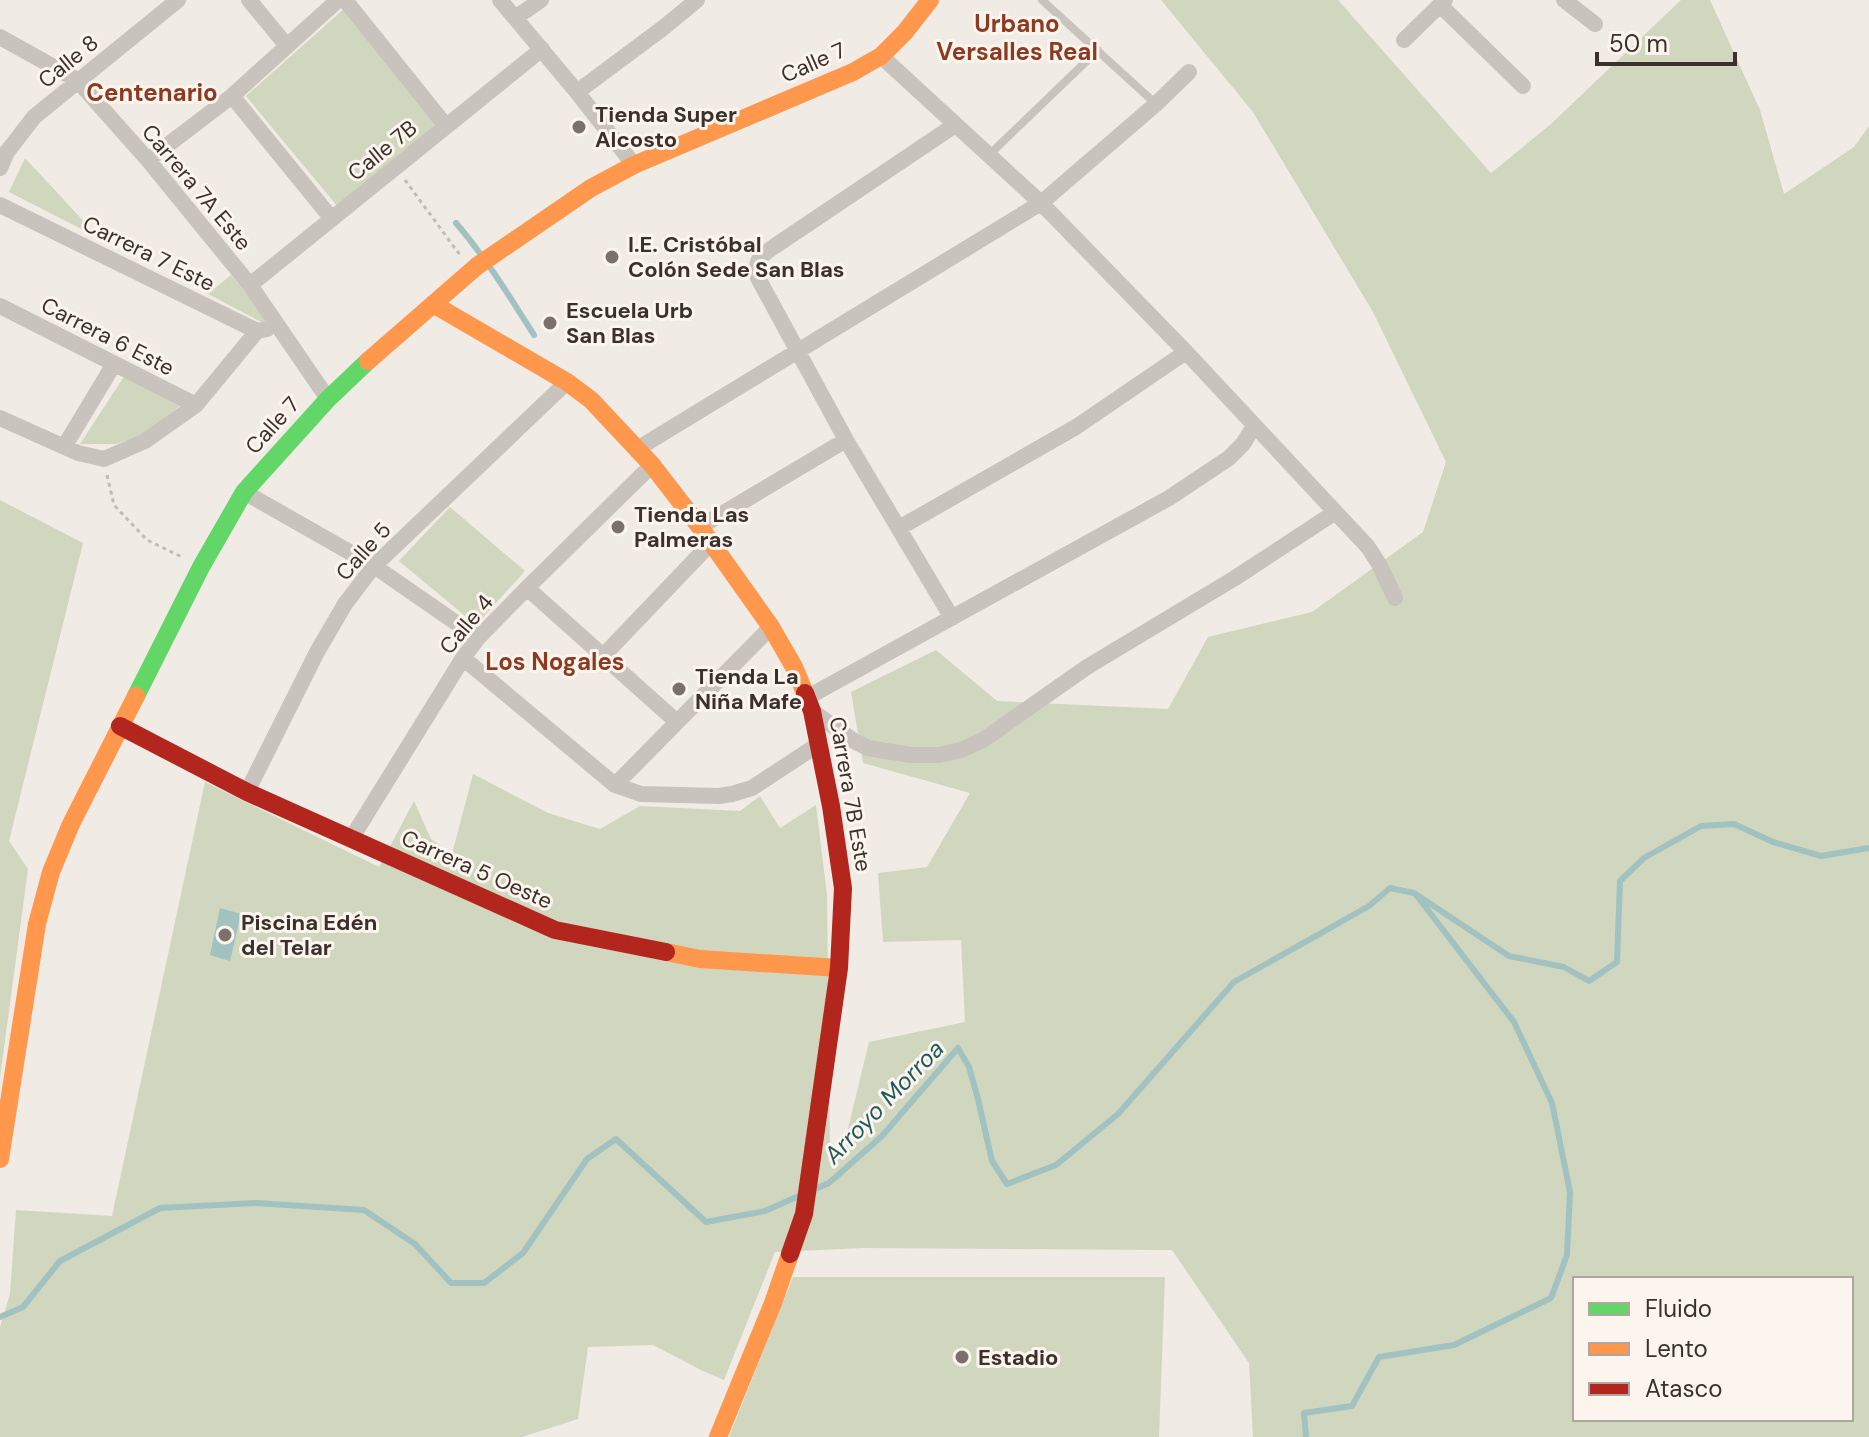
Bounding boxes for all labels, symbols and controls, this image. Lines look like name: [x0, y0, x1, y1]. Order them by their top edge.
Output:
district label: Urbano Versalles Real: [936, 8, 1098, 67]
scale bar: [1597, 16, 1735, 66]
street label: Calle 8: [32, 28, 104, 94]
text: 50 m: [1609, 28, 1668, 59]
street label: Calle 7: [776, 35, 850, 89]
district label: Centenario: [86, 77, 218, 108]
place label: Tienda Super Alcosto: [595, 100, 737, 154]
street label: Calle 7B: [342, 114, 423, 187]
street label: Carrera 7A Este: [135, 118, 258, 256]
marker: Tienda Super Alcosto: [570, 118, 588, 136]
street label: Carrera 7 Este: [78, 209, 220, 298]
place label: I.E. Cristóbal Colón Sede San Blas: [628, 230, 844, 284]
marker: I.E. Cristóbal Colón Sede San Blas: [603, 248, 621, 266]
street label: Carrera 6 Este: [36, 290, 179, 382]
place label: Escuela Urb San Blas: [566, 296, 693, 350]
marker: Escuela Urb San Blas: [541, 314, 559, 332]
street label: Calle 7: [239, 390, 306, 460]
place label: Tienda Las Palmeras: [634, 500, 749, 554]
street label: Calle 5: [329, 516, 397, 587]
marker: Tienda Las Palmeras: [609, 518, 627, 536]
street label: Calle 4: [433, 588, 500, 660]
district label: Los Nogales: [485, 646, 625, 677]
place label: Tienda La Niña Mafe: [695, 662, 802, 716]
marker: Tienda La Niña Mafe: [670, 680, 688, 698]
street label: Carrera 7B Este: [823, 714, 878, 874]
street label: Carrera 5 Oeste: [397, 823, 557, 916]
place label: Piscina Edén del Telar: [241, 908, 377, 962]
marker: Piscina Edén del Telar: [216, 926, 234, 944]
water label: Arroyo Morroa: [816, 1033, 950, 1171]
legend: [1573, 1277, 1853, 1421]
text: Fluido: [1645, 1293, 1712, 1324]
text: Lento: [1645, 1333, 1708, 1364]
place label: Estadio: [978, 1343, 1058, 1372]
marker: Estadio: [953, 1348, 971, 1366]
text: Atasco: [1645, 1373, 1722, 1404]

